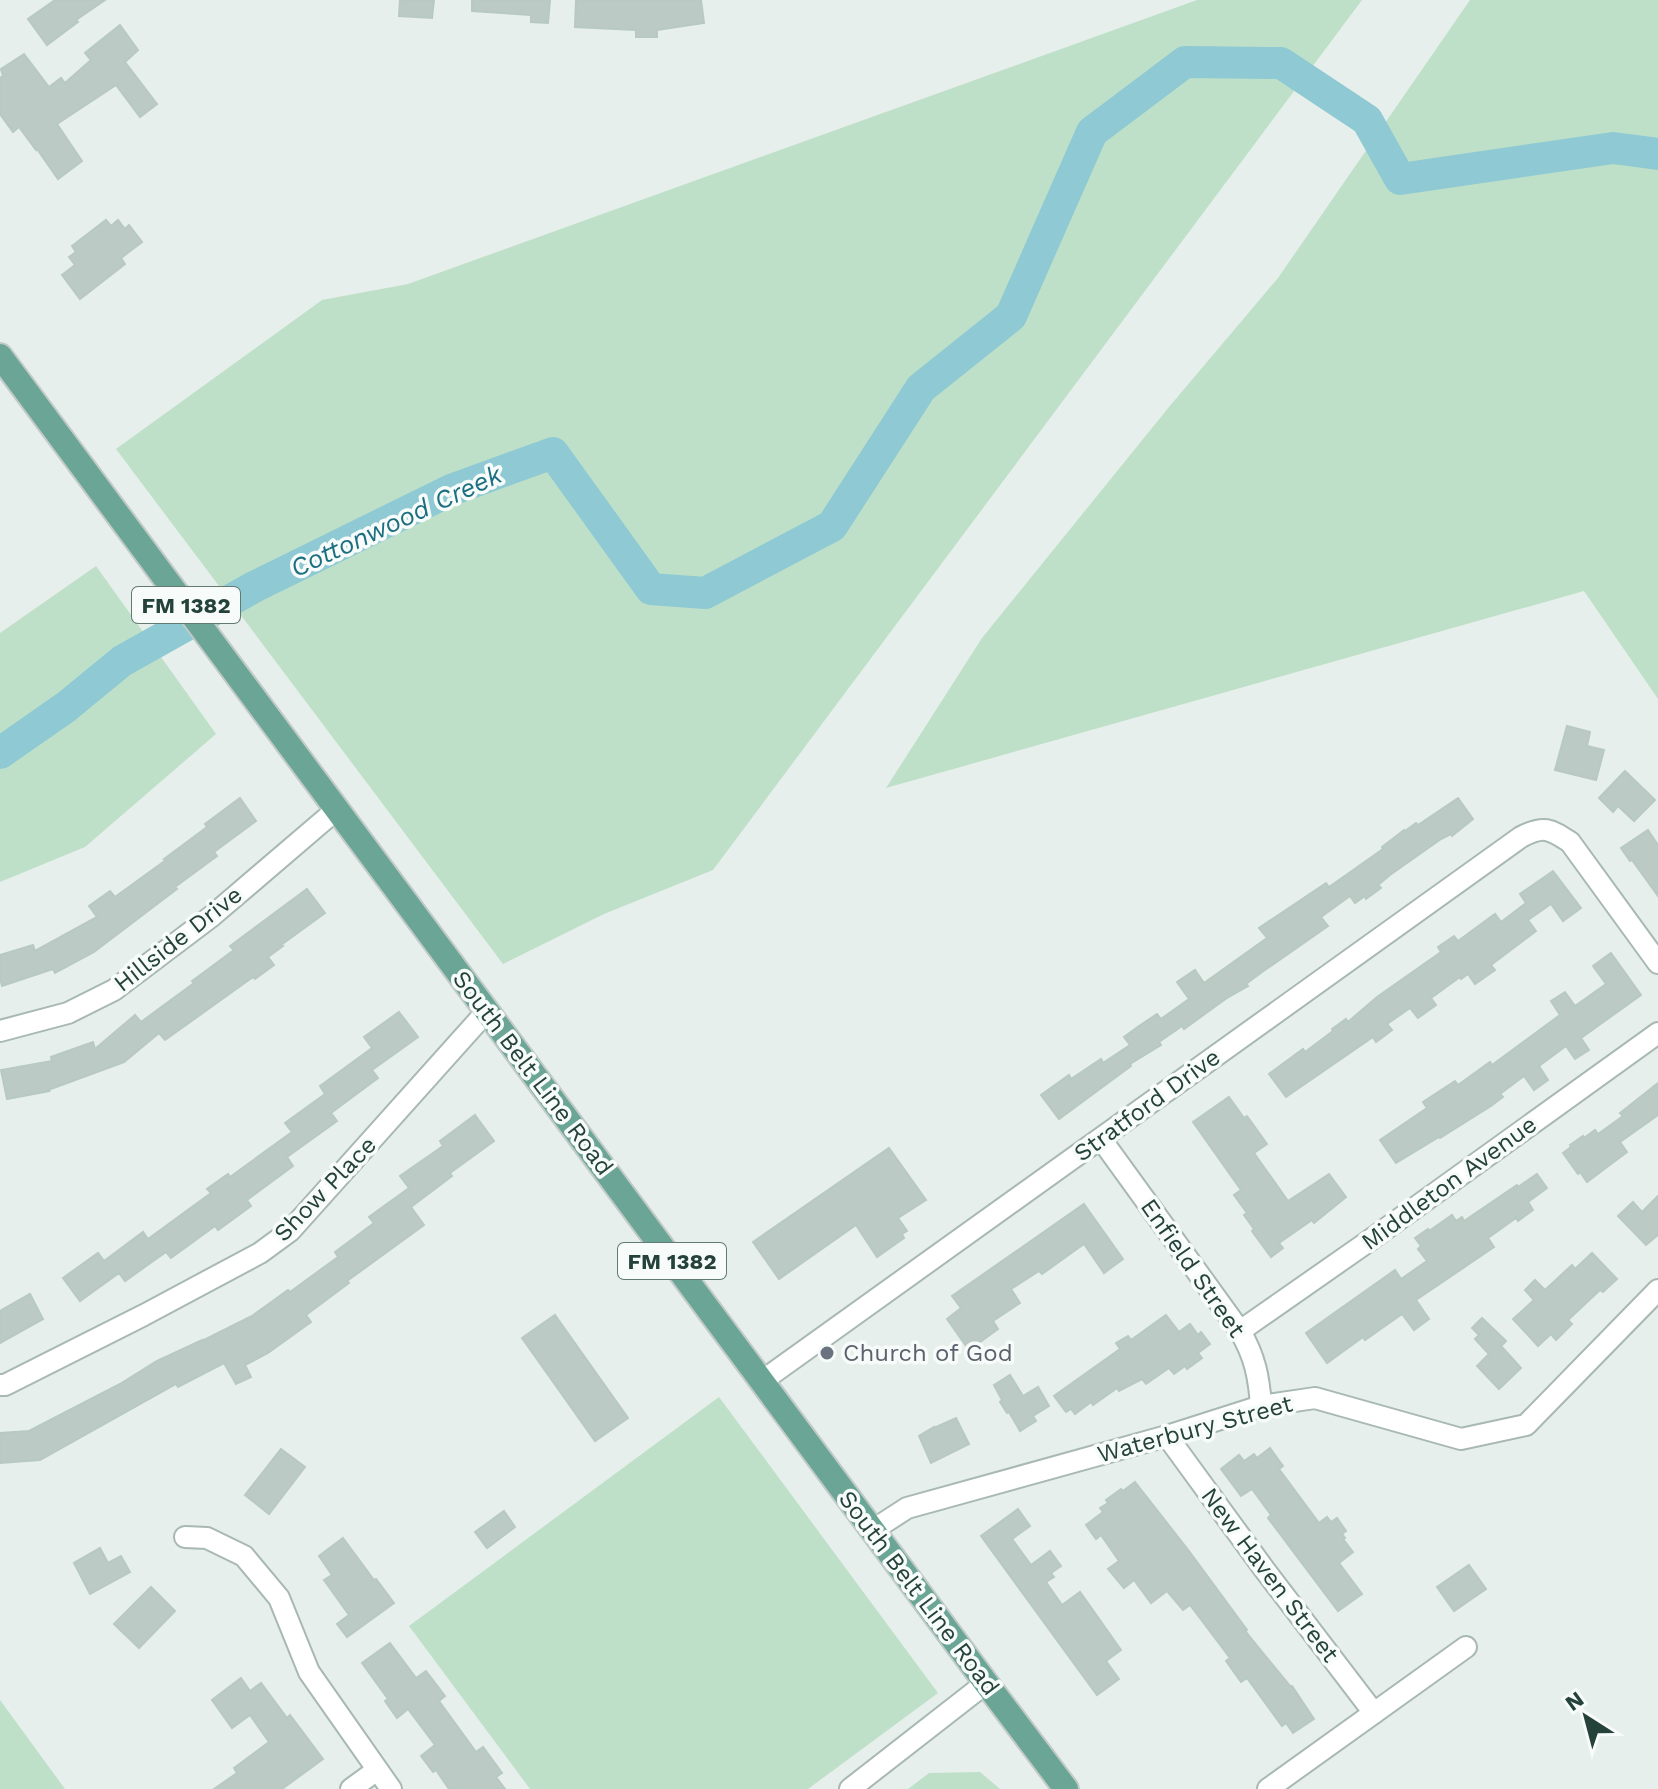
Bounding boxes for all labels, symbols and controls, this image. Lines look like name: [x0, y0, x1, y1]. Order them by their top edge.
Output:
water label: Cottonwood Creek: [286, 459, 507, 583]
road number: FM 1382: [132, 587, 240, 623]
street label: Hillside Drive: [109, 880, 247, 998]
street label: South Belt Line Road: [447, 965, 619, 1181]
street label: Stratford Drive: [1069, 1043, 1225, 1167]
street label: Middleton Avenue: [1356, 1110, 1542, 1256]
street label: Show Place: [268, 1131, 382, 1247]
street label: Enfield Street: [1135, 1193, 1251, 1343]
road number: FM 1382: [618, 1243, 726, 1279]
place label: Church of God: [843, 1339, 1013, 1367]
marker: Church of God: [818, 1344, 836, 1362]
street label: Waterbury Street: [1094, 1389, 1296, 1469]
street label: New Haven Street: [1195, 1482, 1345, 1668]
street label: South Belt Line Road: [833, 1485, 1005, 1701]
north arrow: [1546, 1677, 1626, 1757]
text: N: [1561, 1686, 1588, 1716]

